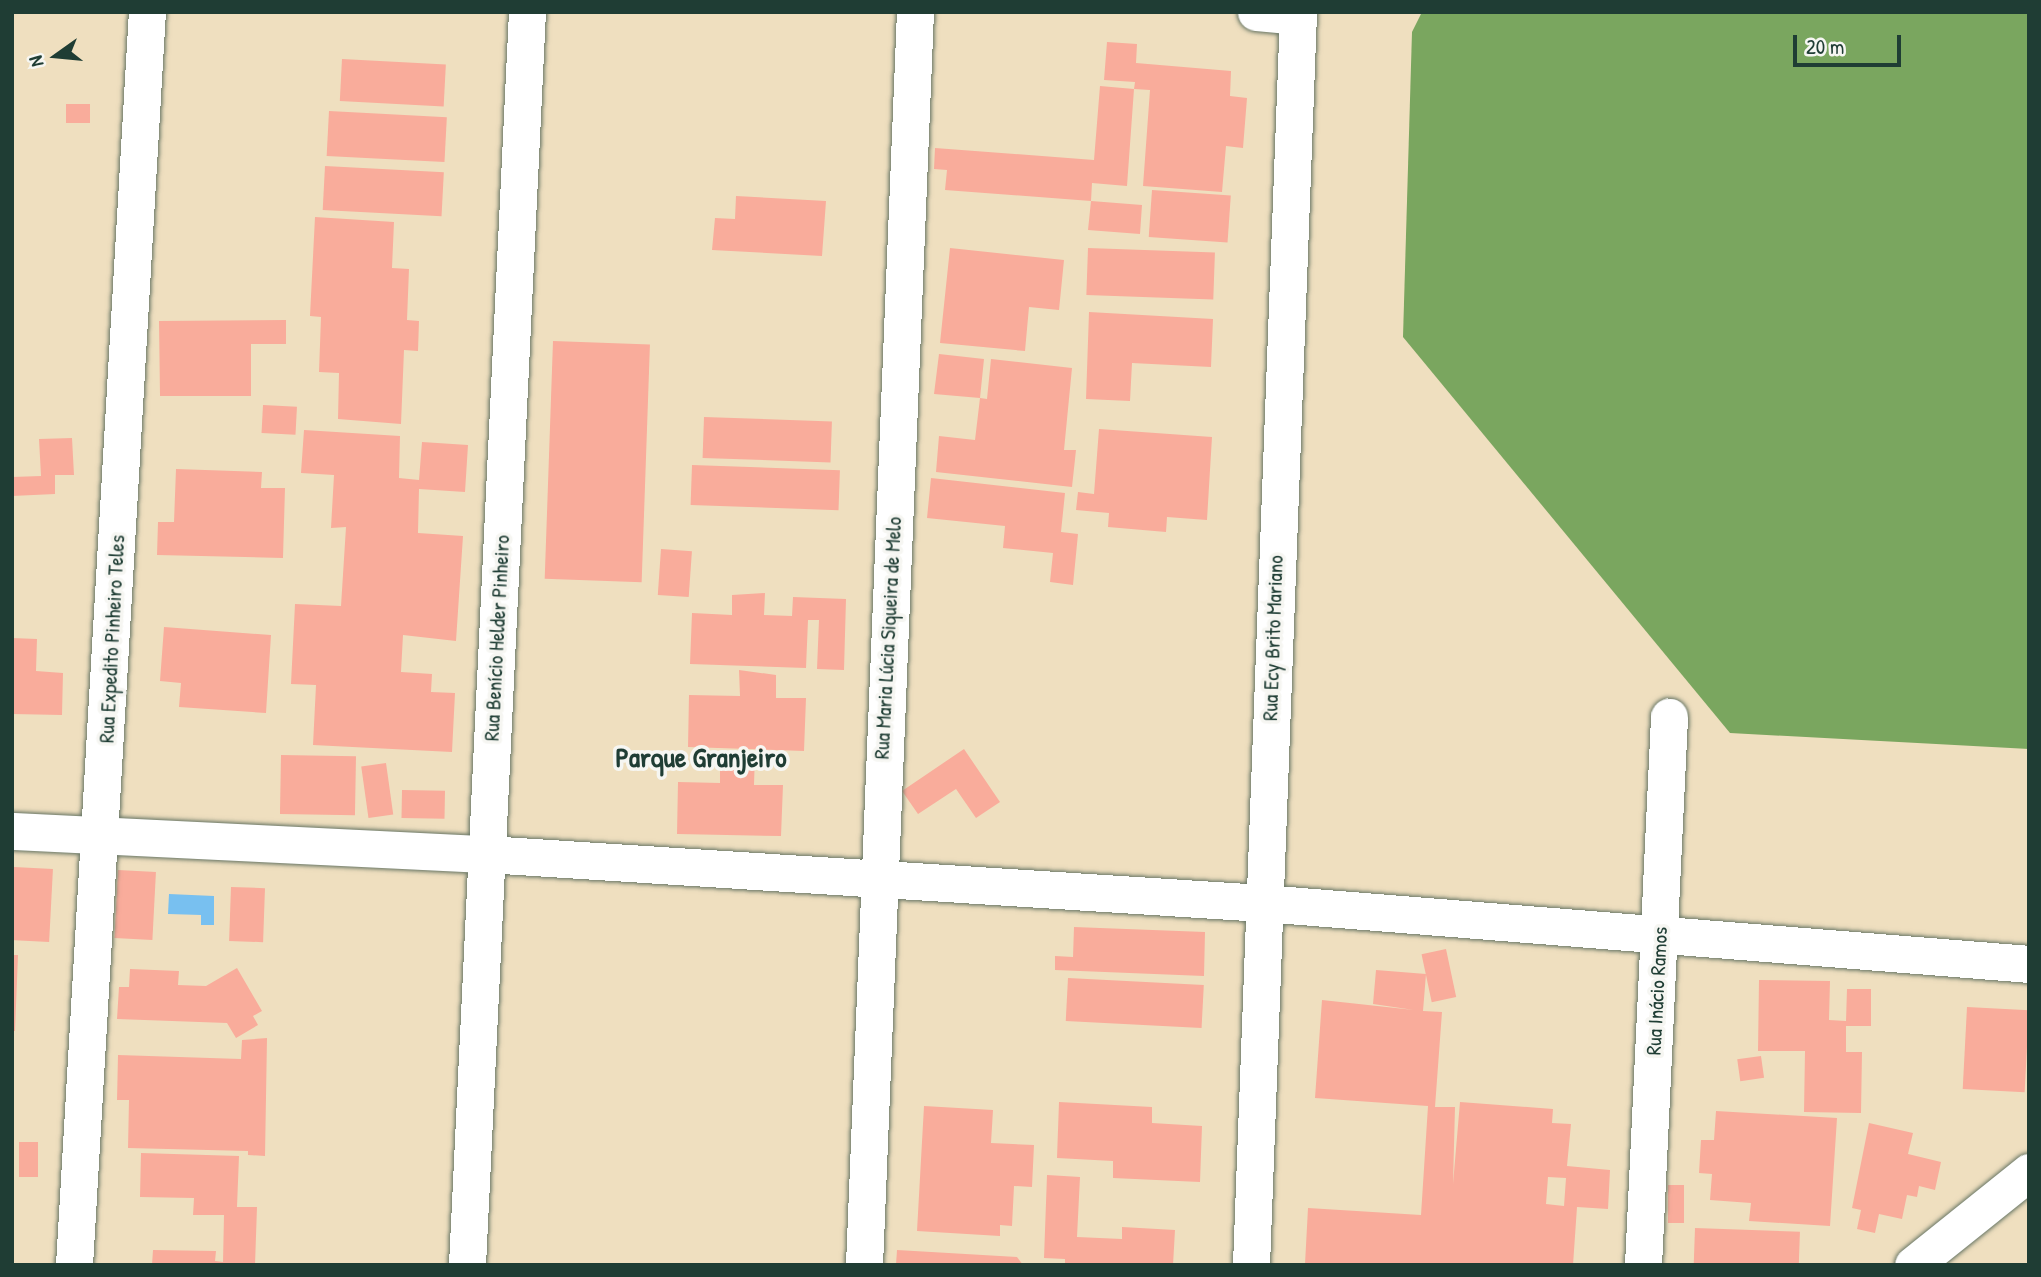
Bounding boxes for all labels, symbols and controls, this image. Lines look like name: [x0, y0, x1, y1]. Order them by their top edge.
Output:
north arrow: [21, 21, 91, 91]
scale bar: [1796, 21, 1904, 65]
text: 20 m: [1806, 32, 1844, 61]
text: N: [22, 53, 50, 70]
street label: Rua Maria Lúcia Siqueira de Melo: [869, 516, 907, 760]
street label: Rua Expedito Pinheiro Teles: [94, 534, 130, 744]
street label: Rua Benício Helder Pinheiro: [479, 534, 515, 742]
street label: Rua Ecy Brito Mariano: [1258, 555, 1288, 721]
district label: Parque Granjeiro: [616, 740, 786, 774]
street label: Rua Inácio Ramos: [1641, 926, 1673, 1056]

